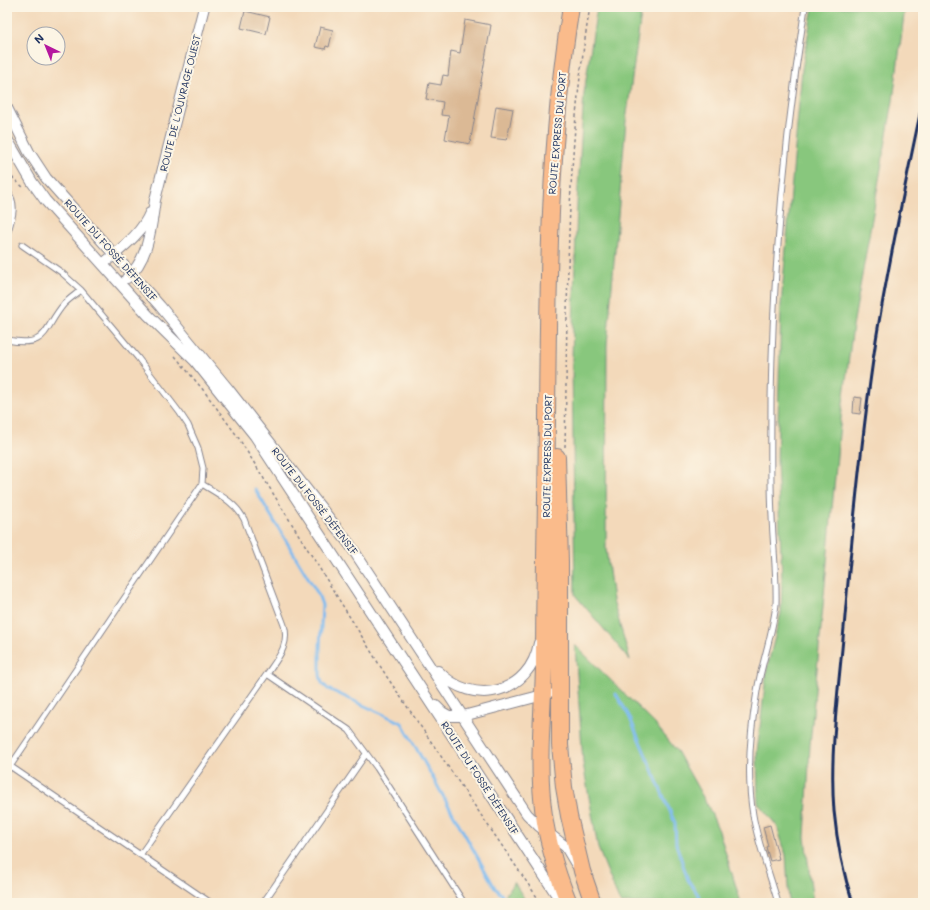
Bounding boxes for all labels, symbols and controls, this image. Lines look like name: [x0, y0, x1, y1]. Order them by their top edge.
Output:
north arrow: [26, 26, 66, 66]
text: N: [31, 30, 47, 47]
street label: ROUTE DE L'OUVRAGE OUEST: [156, 32, 204, 173]
street label: ROUTE EXPRESS DU PORT: [545, 71, 569, 195]
street label: ROUTE DU FOSSÉ DÉFENSIF: [61, 196, 161, 304]
street label: ROUTE EXPRESS DU PORT: [539, 394, 555, 518]
street label: ROUTE DU FOSSÉ DÉFENSIF: [269, 444, 362, 558]
street label: ROUTE DU FOSSÉ DÉFENSIF: [438, 718, 522, 838]

